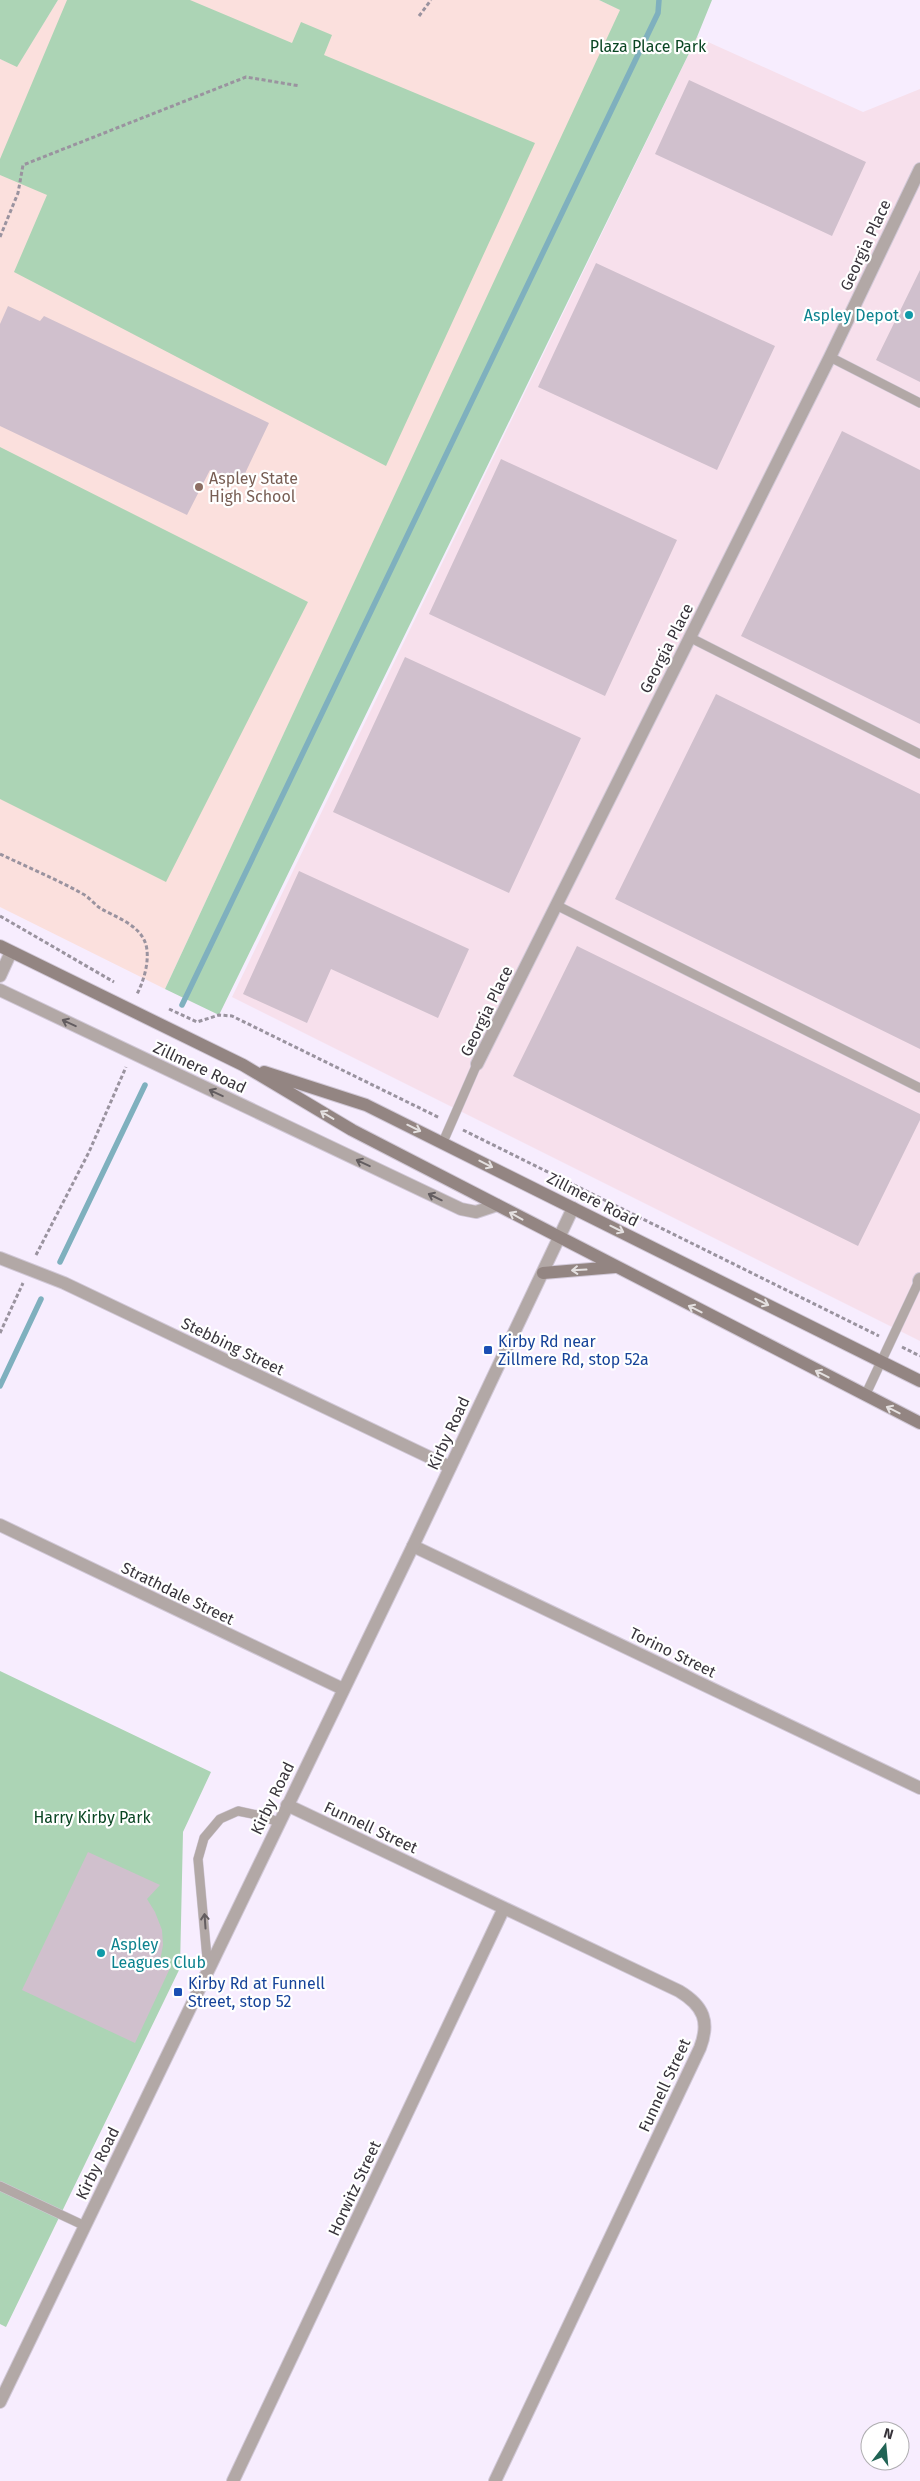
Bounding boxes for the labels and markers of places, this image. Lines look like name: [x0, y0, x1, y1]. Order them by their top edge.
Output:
place label: Aspley Depot: [804, 306, 899, 325]
marker: Aspley Depot: [903, 309, 915, 321]
place label: Aspley State High School: [209, 469, 298, 506]
marker: Aspley State High School: [193, 481, 205, 493]
place label: Kirby Rd near Zillmere Rd, stop 52a: [498, 1332, 649, 1369]
marker: Kirby Rd near Zillmere Rd, stop 52a: [482, 1344, 494, 1356]
place label: Aspley Leagues Club: [111, 1935, 206, 1972]
marker: Aspley Leagues Club: [95, 1947, 107, 1959]
place label: Kirby Rd at Funnell Street, stop 52: [188, 1974, 325, 2011]
marker: Kirby Rd at Funnell Street, stop 52: [172, 1986, 184, 1998]

